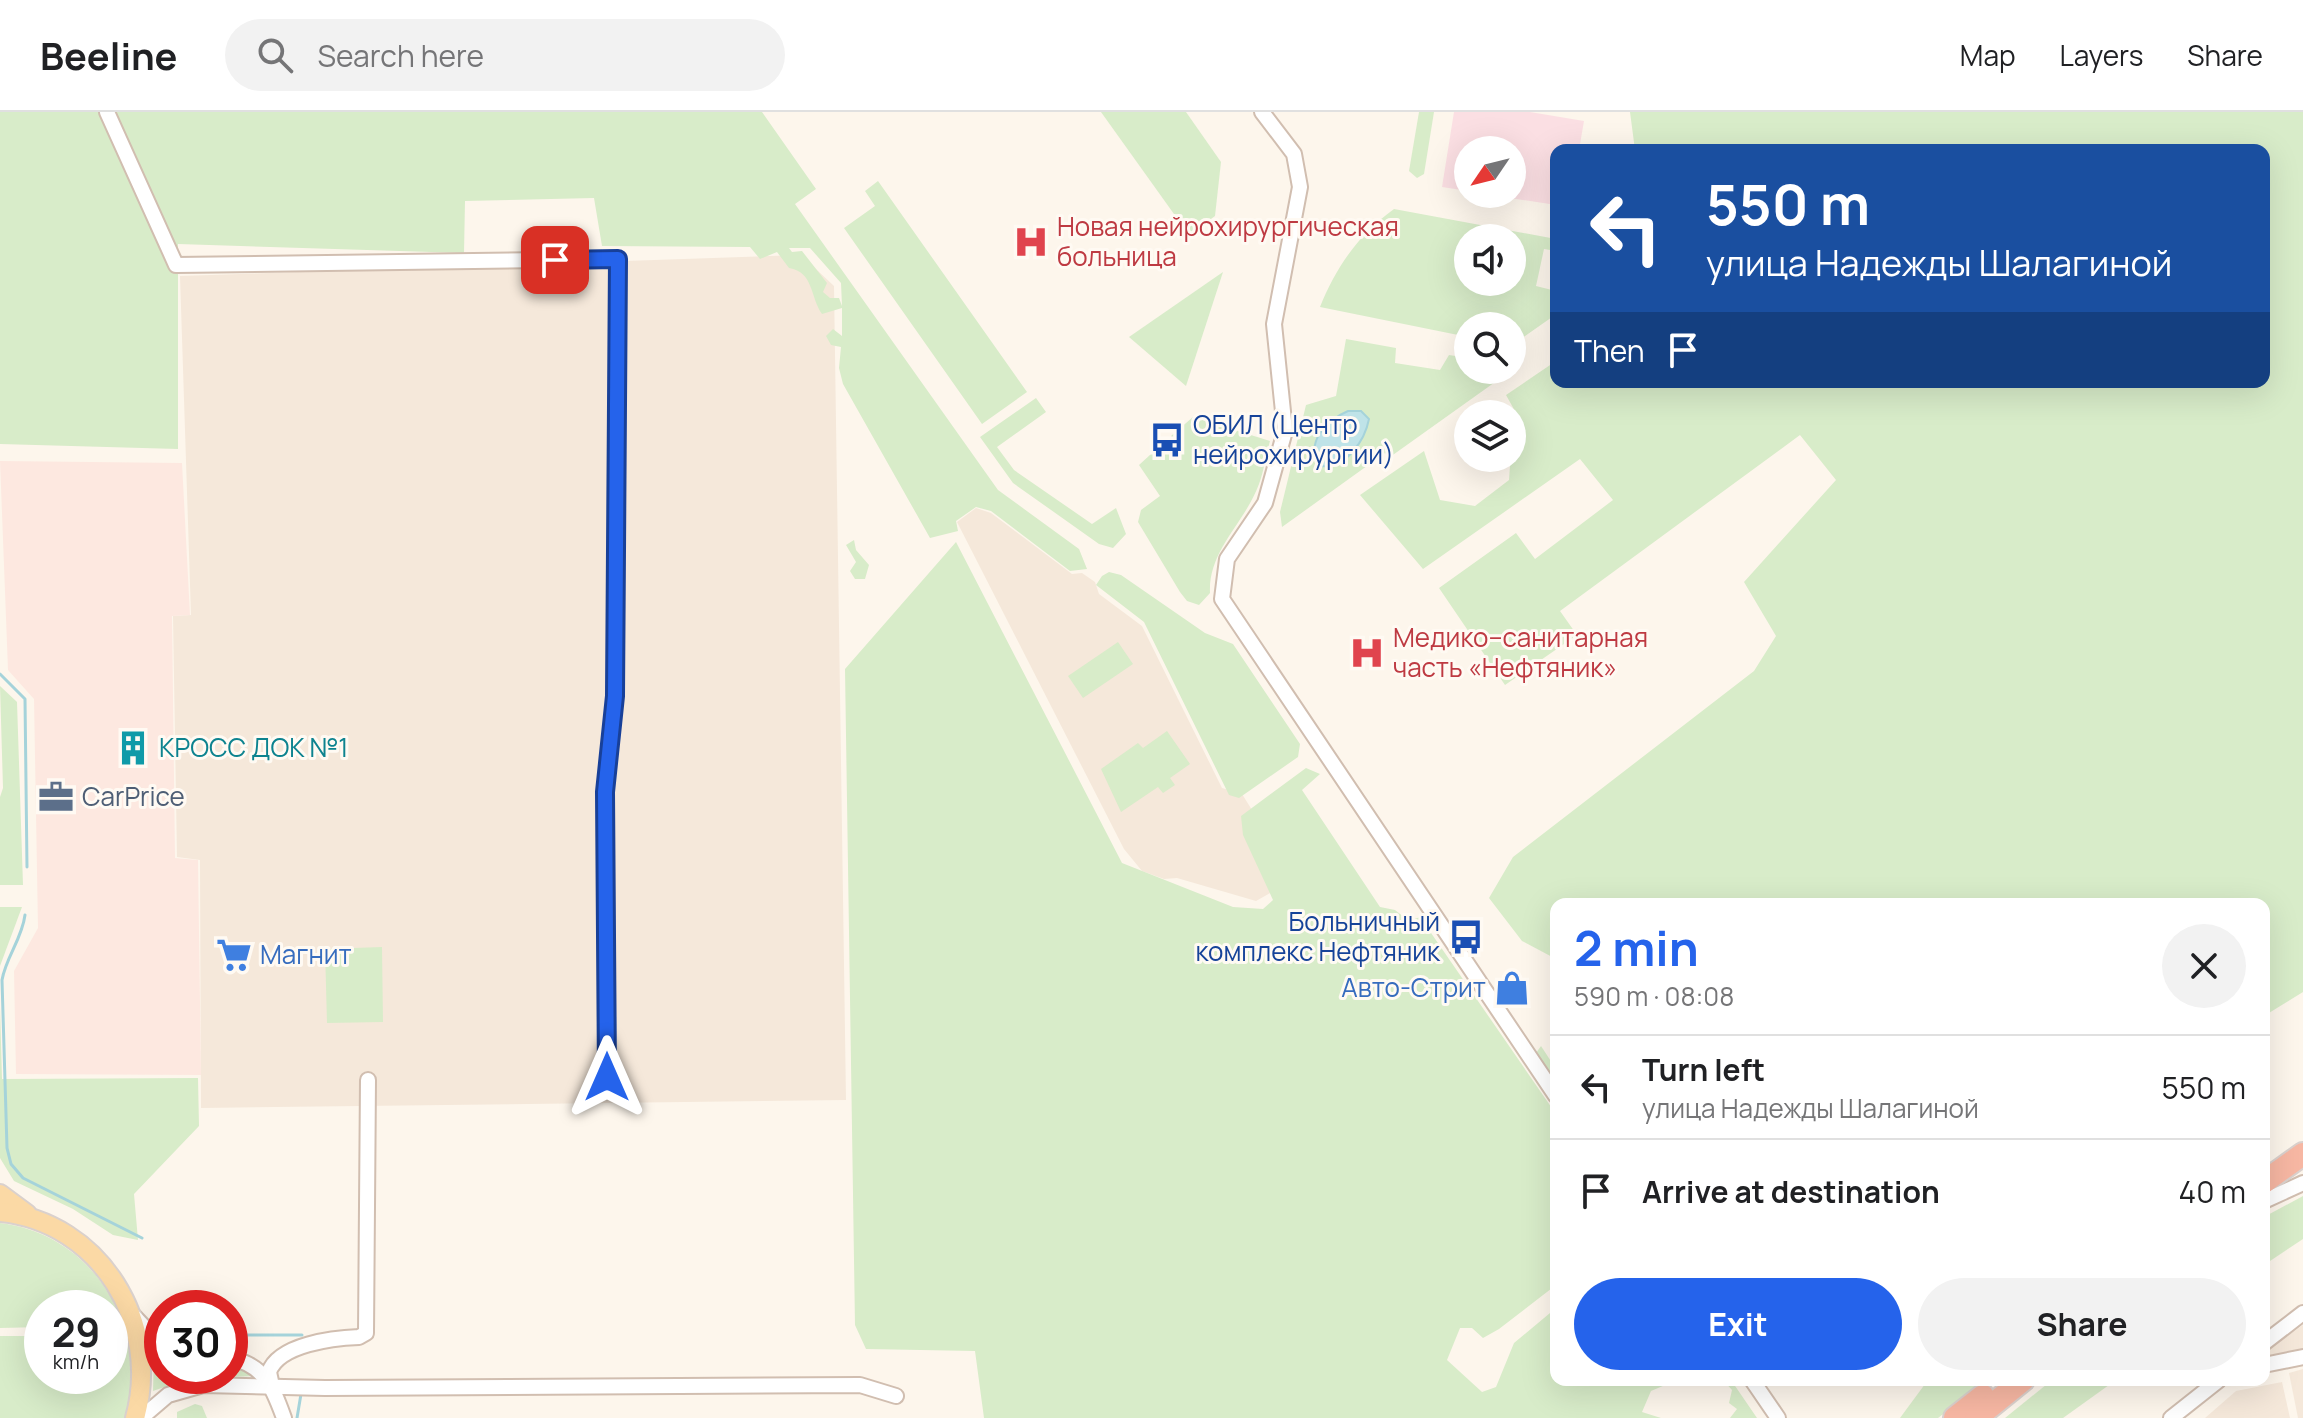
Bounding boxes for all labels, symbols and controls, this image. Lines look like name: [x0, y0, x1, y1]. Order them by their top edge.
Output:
search box: [225, 19, 785, 91]
text: Beeline: [40, 29, 177, 81]
icon: search: [253, 33, 297, 77]
text: Search here: [317, 35, 484, 76]
text: Map: [1960, 36, 2016, 74]
text: Layers: [2060, 36, 2143, 74]
text: Share: [2187, 36, 2263, 74]
north arrow: [1454, 136, 1526, 208]
map controls: [1454, 136, 1526, 472]
text: 550 m: [1706, 165, 1870, 242]
icon: left: [1574, 176, 1678, 280]
place label: Новая нейрохирургическая больница: [1057, 208, 1399, 274]
hospital icon: Новая нейрохирургическая больница: [1012, 223, 1050, 261]
button: sound: [1454, 224, 1526, 296]
pin: [521, 226, 589, 294]
icon: arrive: [533, 238, 577, 282]
text: улица Надежды Шалагиной: [1706, 238, 2172, 287]
button: search: [1454, 312, 1526, 384]
icon: arrive: [1661, 328, 1705, 372]
text: Then: [1574, 330, 1645, 371]
button: layers: [1454, 400, 1526, 472]
place label: ОБИЛ (Центр нейрохирургии): [1193, 406, 1394, 472]
bus stop icon: ОБИЛ (Центр нейрохирургии): [1148, 421, 1186, 459]
place label: Медико–санитарная часть «Нефтяник»: [1393, 619, 1648, 685]
hospital icon: Медико–санитарная часть «Нефтяник»: [1348, 634, 1386, 672]
building icon: КРОСС ДОК №1: [114, 729, 152, 767]
place label: КРОСС ДОК №1: [159, 729, 348, 765]
office icon: CarPrice: [37, 778, 75, 816]
place label: CarPrice: [82, 778, 185, 814]
place label: Больничный комплекс Нефтяник: [1195, 903, 1441, 969]
text: 2 min: [1574, 915, 1699, 980]
bus stop icon: Больничный комплекс Нефтяник: [1447, 918, 1485, 956]
button: close: [2162, 924, 2246, 1008]
supermarket icon: Магнит: [215, 936, 253, 974]
place label: Магнит: [260, 936, 352, 972]
place label: Авто-Стрит: [1341, 969, 1486, 1005]
shop icon: Авто-Стрит: [1493, 969, 1531, 1007]
text: 590 m · 08:08: [1574, 978, 1734, 1014]
position arrow: [565, 1035, 649, 1119]
text: Turn left: [1642, 1049, 1765, 1090]
icon: left: [1574, 1065, 1618, 1109]
text: 550 m: [2162, 1067, 2246, 1108]
text: улица Надежды Шалагиной: [1642, 1090, 1979, 1126]
icon: arrive: [1574, 1169, 1618, 1213]
text: Arrive at destination: [1642, 1171, 1940, 1212]
text: 40 m: [2179, 1171, 2246, 1212]
button: Exit: [1574, 1278, 1902, 1370]
button: Share: [1918, 1278, 2246, 1370]
speed limit sign: 30: [144, 1290, 248, 1394]
text: 29: [52, 1304, 100, 1359]
text: km/h: [53, 1348, 99, 1375]

